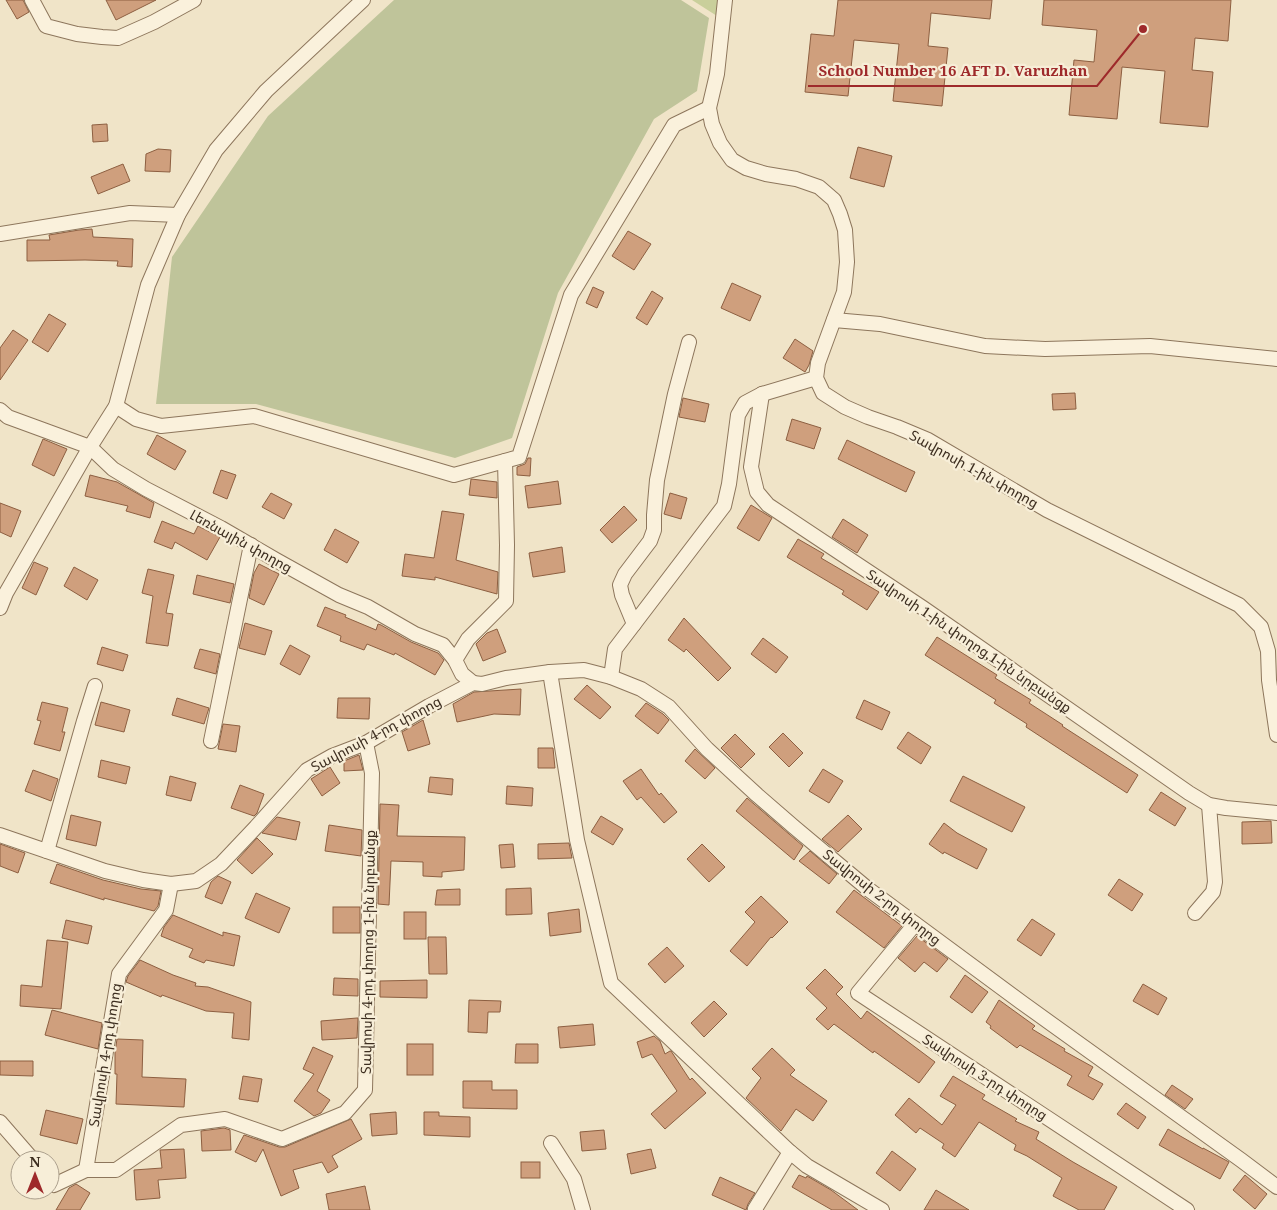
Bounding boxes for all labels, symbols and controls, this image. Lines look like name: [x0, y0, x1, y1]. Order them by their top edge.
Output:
callout: School Number 16 AFT D. Varuzhan: [808, 56, 1097, 86]
text: School Number 16 AFT D. Varuzhan: [819, 60, 1087, 80]
street label: Տավրոսի 1-ին փողոց: [906, 425, 1042, 512]
street label: Լեռնային փողոց: [187, 505, 296, 577]
street label: Տավրոսի 1-ին փողոց,1-ին նրբանցք: [863, 565, 1076, 717]
street label: Տավրոսի 4-րդ փողոց: [307, 691, 444, 776]
street label: Տավրոսի 4-րդ փողոց 1-ին նրբանցք: [356, 830, 379, 1074]
street label: Տավրոսի 2-րդ փողոց: [819, 844, 945, 949]
street label: Տավրոսի 4-րդ փողոց: [84, 982, 125, 1128]
street label: Տավրոսի 3-րդ փողոց: [919, 1029, 1051, 1124]
north arrow: [10, 1150, 60, 1200]
text: N: [29, 1152, 41, 1171]

